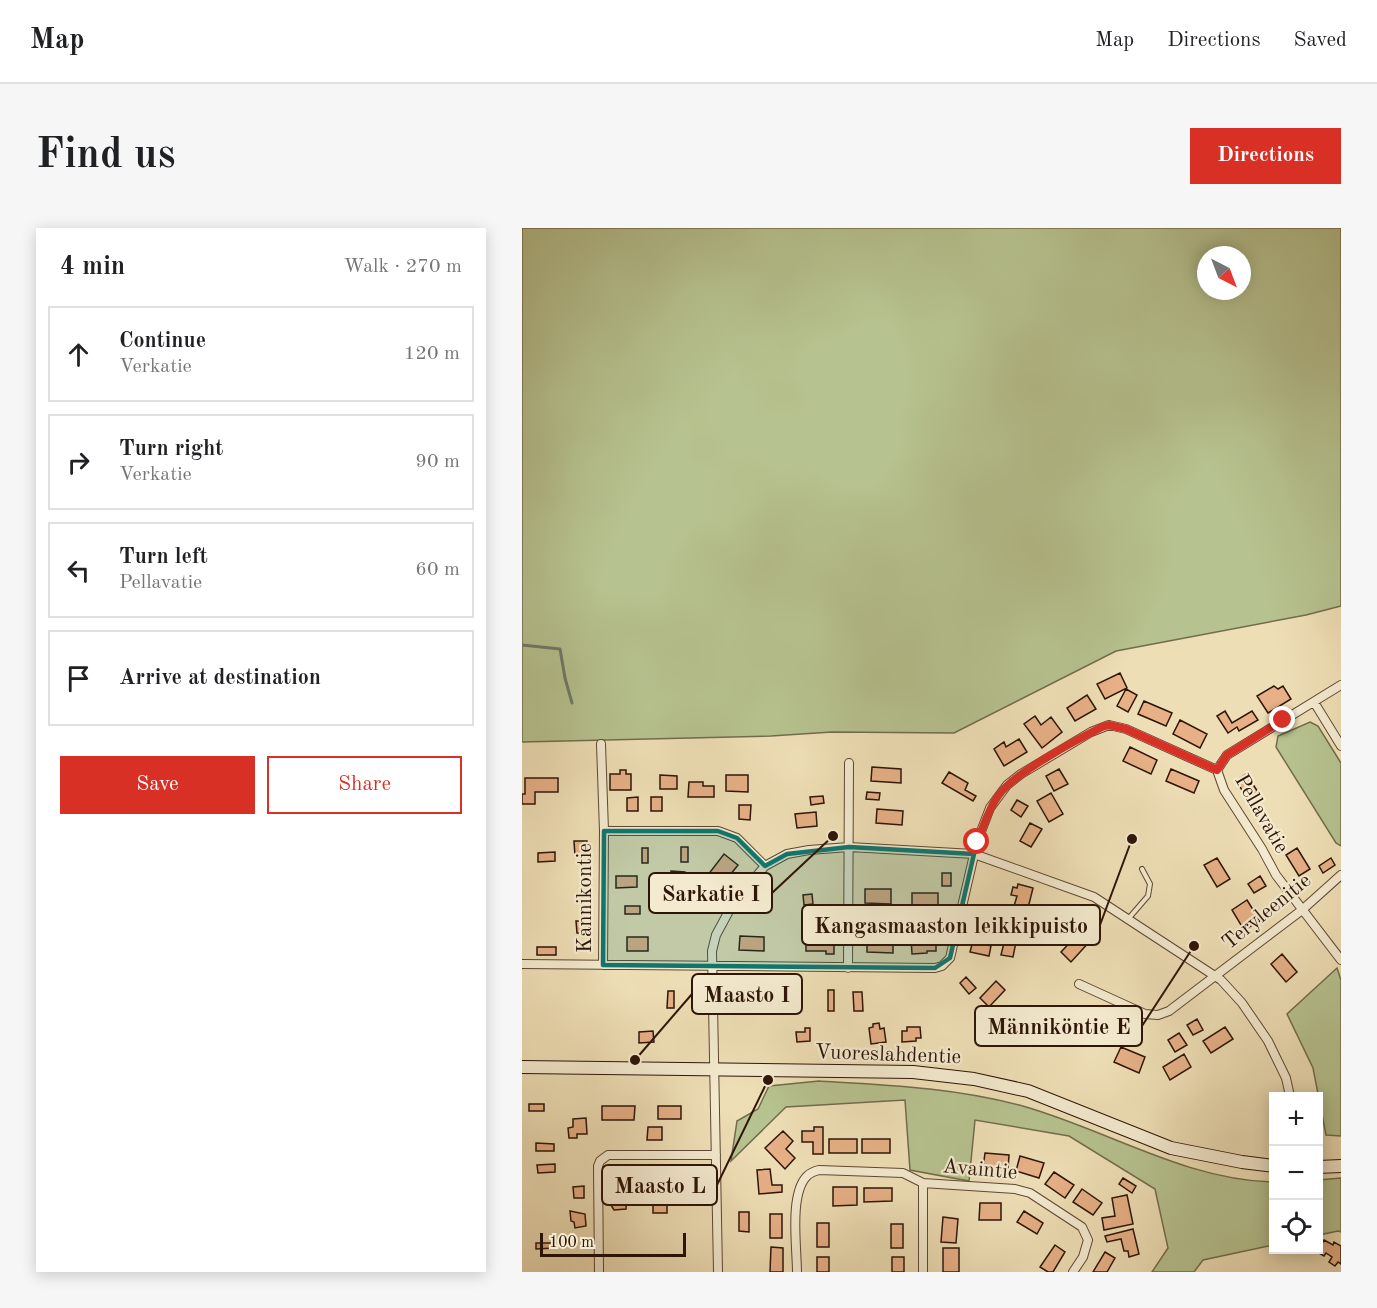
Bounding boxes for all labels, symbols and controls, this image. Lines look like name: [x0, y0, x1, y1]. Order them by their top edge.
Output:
text: Map: [30, 27, 84, 55]
text: Map: [1095, 30, 1134, 51]
text: Directions: [1167, 30, 1261, 51]
text: Saved: [1294, 30, 1347, 51]
button: Directions: [1190, 128, 1341, 184]
text: Find us: [36, 135, 175, 177]
north arrow: [1197, 246, 1251, 300]
text: 4 min: [60, 254, 125, 280]
text: Walk · 270 m: [343, 257, 462, 277]
text: Continue: [119, 330, 206, 352]
icon: ahead: [62, 338, 95, 371]
text: 120 m: [404, 344, 460, 364]
text: Verkatie: [119, 357, 192, 377]
text: Turn right: [119, 438, 223, 460]
icon: right: [62, 446, 95, 479]
text: 90 m: [415, 452, 460, 472]
text: Verkatie: [119, 465, 192, 485]
text: Turn left: [119, 546, 208, 568]
icon: left: [62, 554, 95, 587]
text: 60 m: [415, 560, 460, 580]
text: Pellavatie: [119, 573, 202, 593]
icon: arrive: [62, 662, 95, 695]
text: Arrive at destination: [119, 667, 321, 689]
route end: [1269, 706, 1295, 732]
button: Save: [60, 756, 255, 814]
button: Share: [267, 756, 462, 814]
street label: Pellavatie: [1230, 771, 1292, 857]
route start: [963, 828, 989, 854]
street label: Kannikontie: [575, 843, 596, 953]
street label: Teryleenitie: [1219, 870, 1315, 954]
callout: Sarkatie I: [649, 873, 772, 913]
text: Sarkatie I: [662, 884, 760, 906]
callout: Kangasmaaston leikkipuisto: [802, 905, 1100, 945]
text: Kangasmaaston leikkipuisto: [814, 916, 1088, 938]
callout: Maasto I: [692, 974, 802, 1014]
text: Maasto I: [704, 985, 790, 1007]
callout: Männiköntie E: [975, 1006, 1142, 1046]
text: Männiköntie E: [987, 1017, 1131, 1039]
street label: Vuoreslahdentie: [814, 1042, 962, 1068]
map controls: [1269, 1092, 1323, 1254]
button: +: [1269, 1092, 1323, 1146]
button: −: [1269, 1146, 1323, 1200]
street label: Avaintie: [942, 1156, 1018, 1184]
callout: Maasto L: [602, 1165, 717, 1205]
text: Maasto L: [614, 1176, 706, 1198]
button: locate: [1269, 1200, 1323, 1254]
scale bar: [540, 1230, 686, 1258]
text: 100 m: [549, 1235, 594, 1251]

